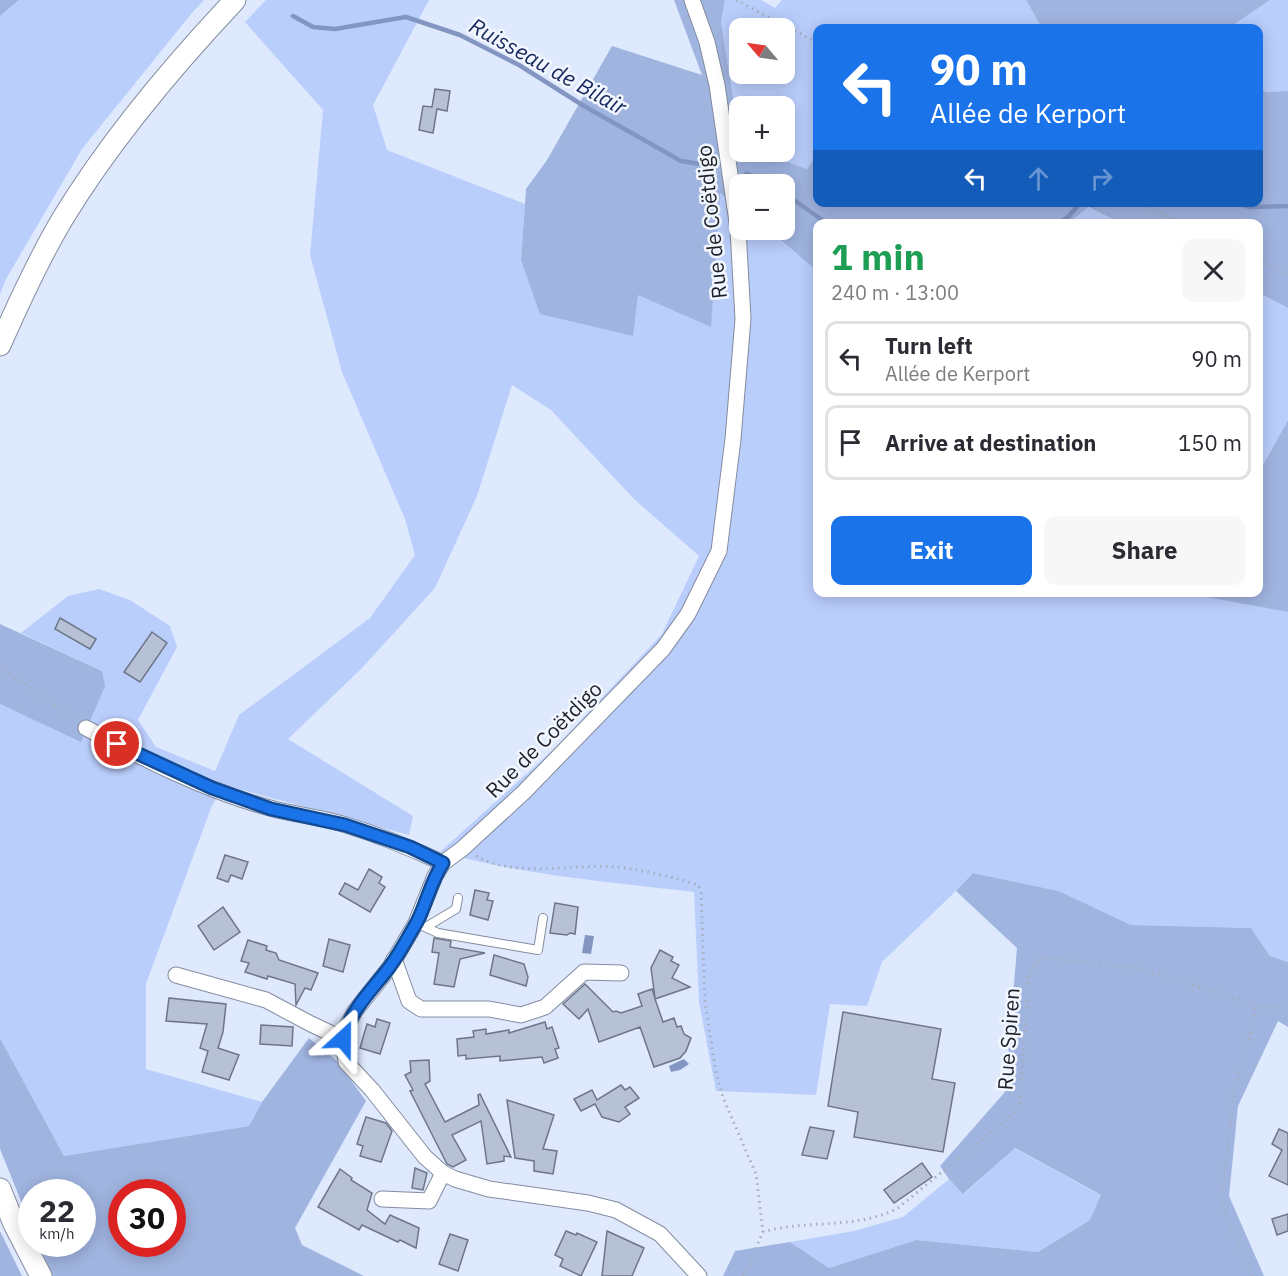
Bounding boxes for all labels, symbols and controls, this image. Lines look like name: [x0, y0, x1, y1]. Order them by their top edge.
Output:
water label: Ruisseau de Bilair: [465, 10, 633, 121]
north arrow: [729, 18, 795, 84]
map controls: [729, 18, 795, 240]
text: 90 m: [930, 42, 1028, 97]
icon: left: [831, 48, 909, 126]
text: Allée de Kerport: [930, 95, 1126, 130]
button: +: [729, 96, 795, 162]
street label: Rue de Coëtdigo: [689, 144, 733, 300]
icon: left: [959, 162, 992, 195]
icon: ahead: [1022, 162, 1055, 195]
icon: right: [1085, 162, 1118, 195]
button: −: [729, 174, 795, 240]
text: 1 min: [831, 233, 925, 280]
button: close: [1182, 239, 1245, 302]
text: 240 m · 13:00: [831, 279, 959, 306]
text: Turn left: [885, 331, 973, 360]
icon: left: [834, 342, 867, 375]
text: 90 m: [1191, 344, 1242, 373]
text: Allée de Kerport: [885, 360, 1030, 387]
icon: arrive: [834, 426, 867, 459]
text: Arrive at destination: [885, 428, 1096, 457]
text: 150 m: [1178, 428, 1242, 457]
button: Exit: [831, 516, 1032, 585]
button: Share: [1044, 516, 1245, 585]
street label: Rue de Coëtdigo: [479, 675, 608, 804]
pin: [91, 718, 142, 769]
icon: arrive: [100, 727, 133, 760]
street label: Rue Spiren: [990, 987, 1026, 1091]
position arrow: [311, 1007, 375, 1071]
speed limit sign: 30: [108, 1179, 186, 1257]
text: 22: [39, 1191, 75, 1230]
text: km/h: [39, 1224, 75, 1243]

